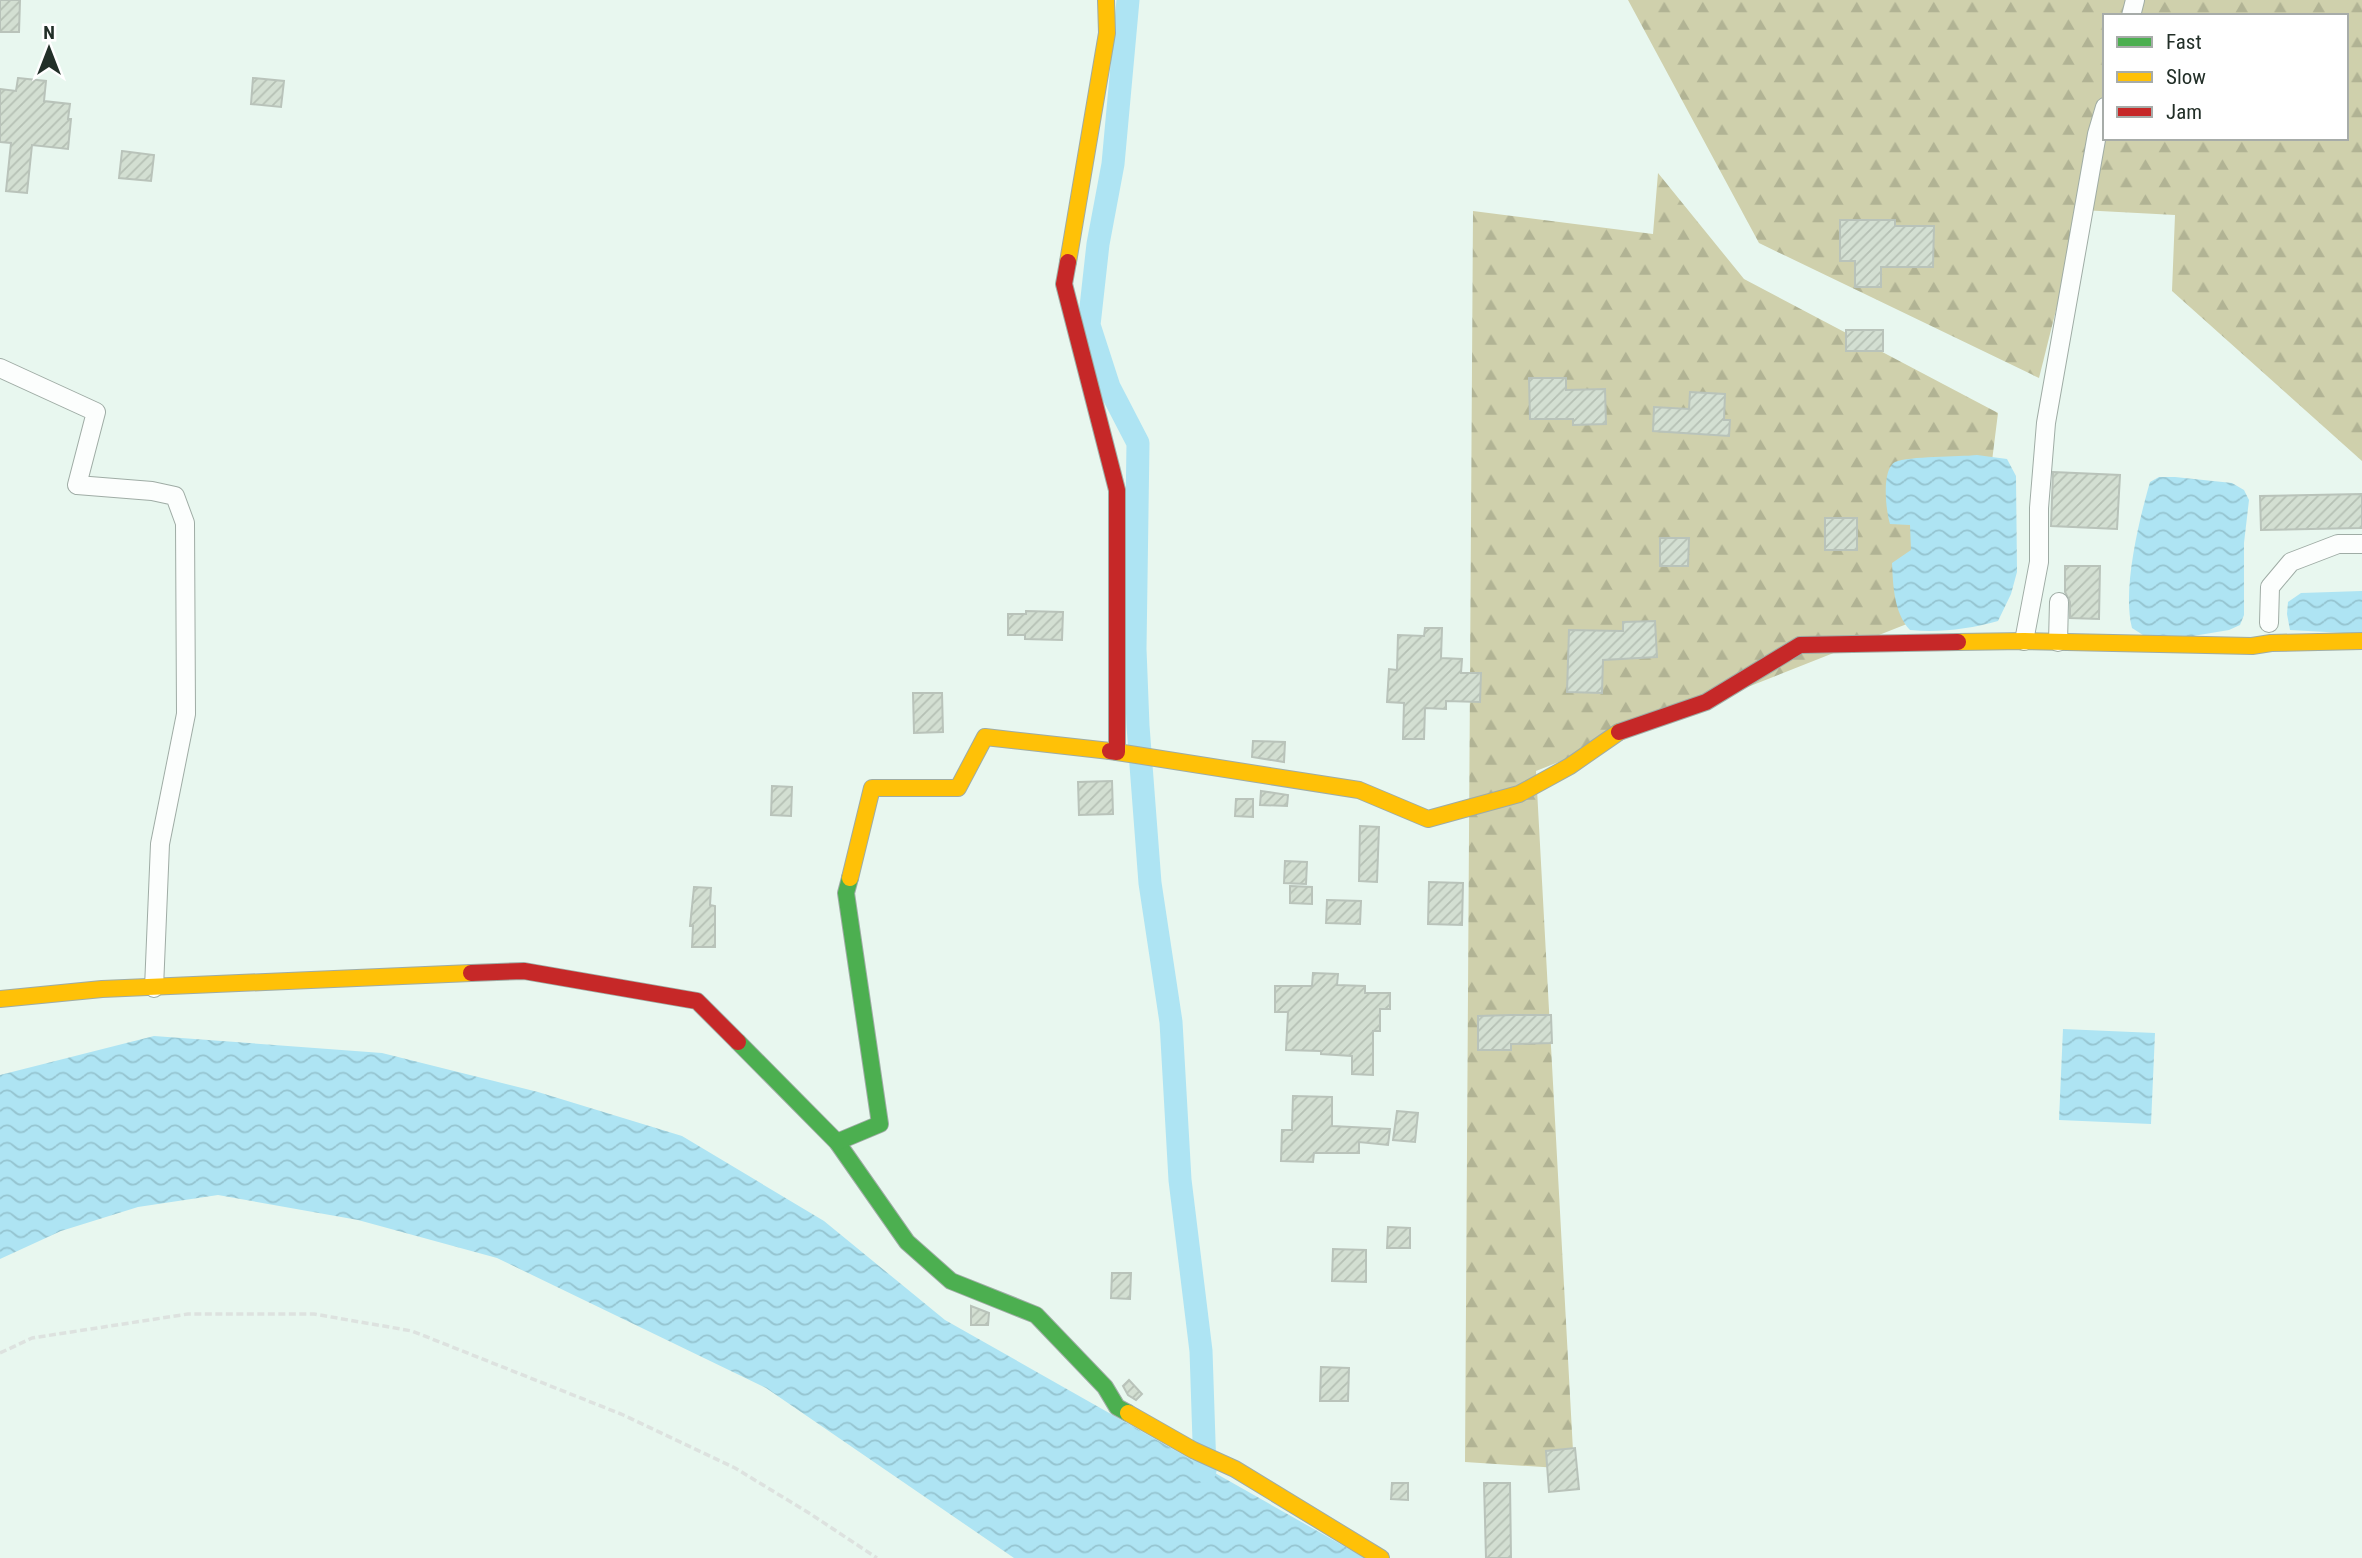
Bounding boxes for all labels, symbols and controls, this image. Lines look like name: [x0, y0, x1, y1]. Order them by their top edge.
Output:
north arrow: [14, 14, 84, 84]
legend: [2103, 14, 2348, 140]
text: N: [43, 21, 55, 44]
text: Fast: [2166, 30, 2202, 54]
text: Slow: [2166, 65, 2206, 89]
text: Jam: [2166, 100, 2202, 124]

